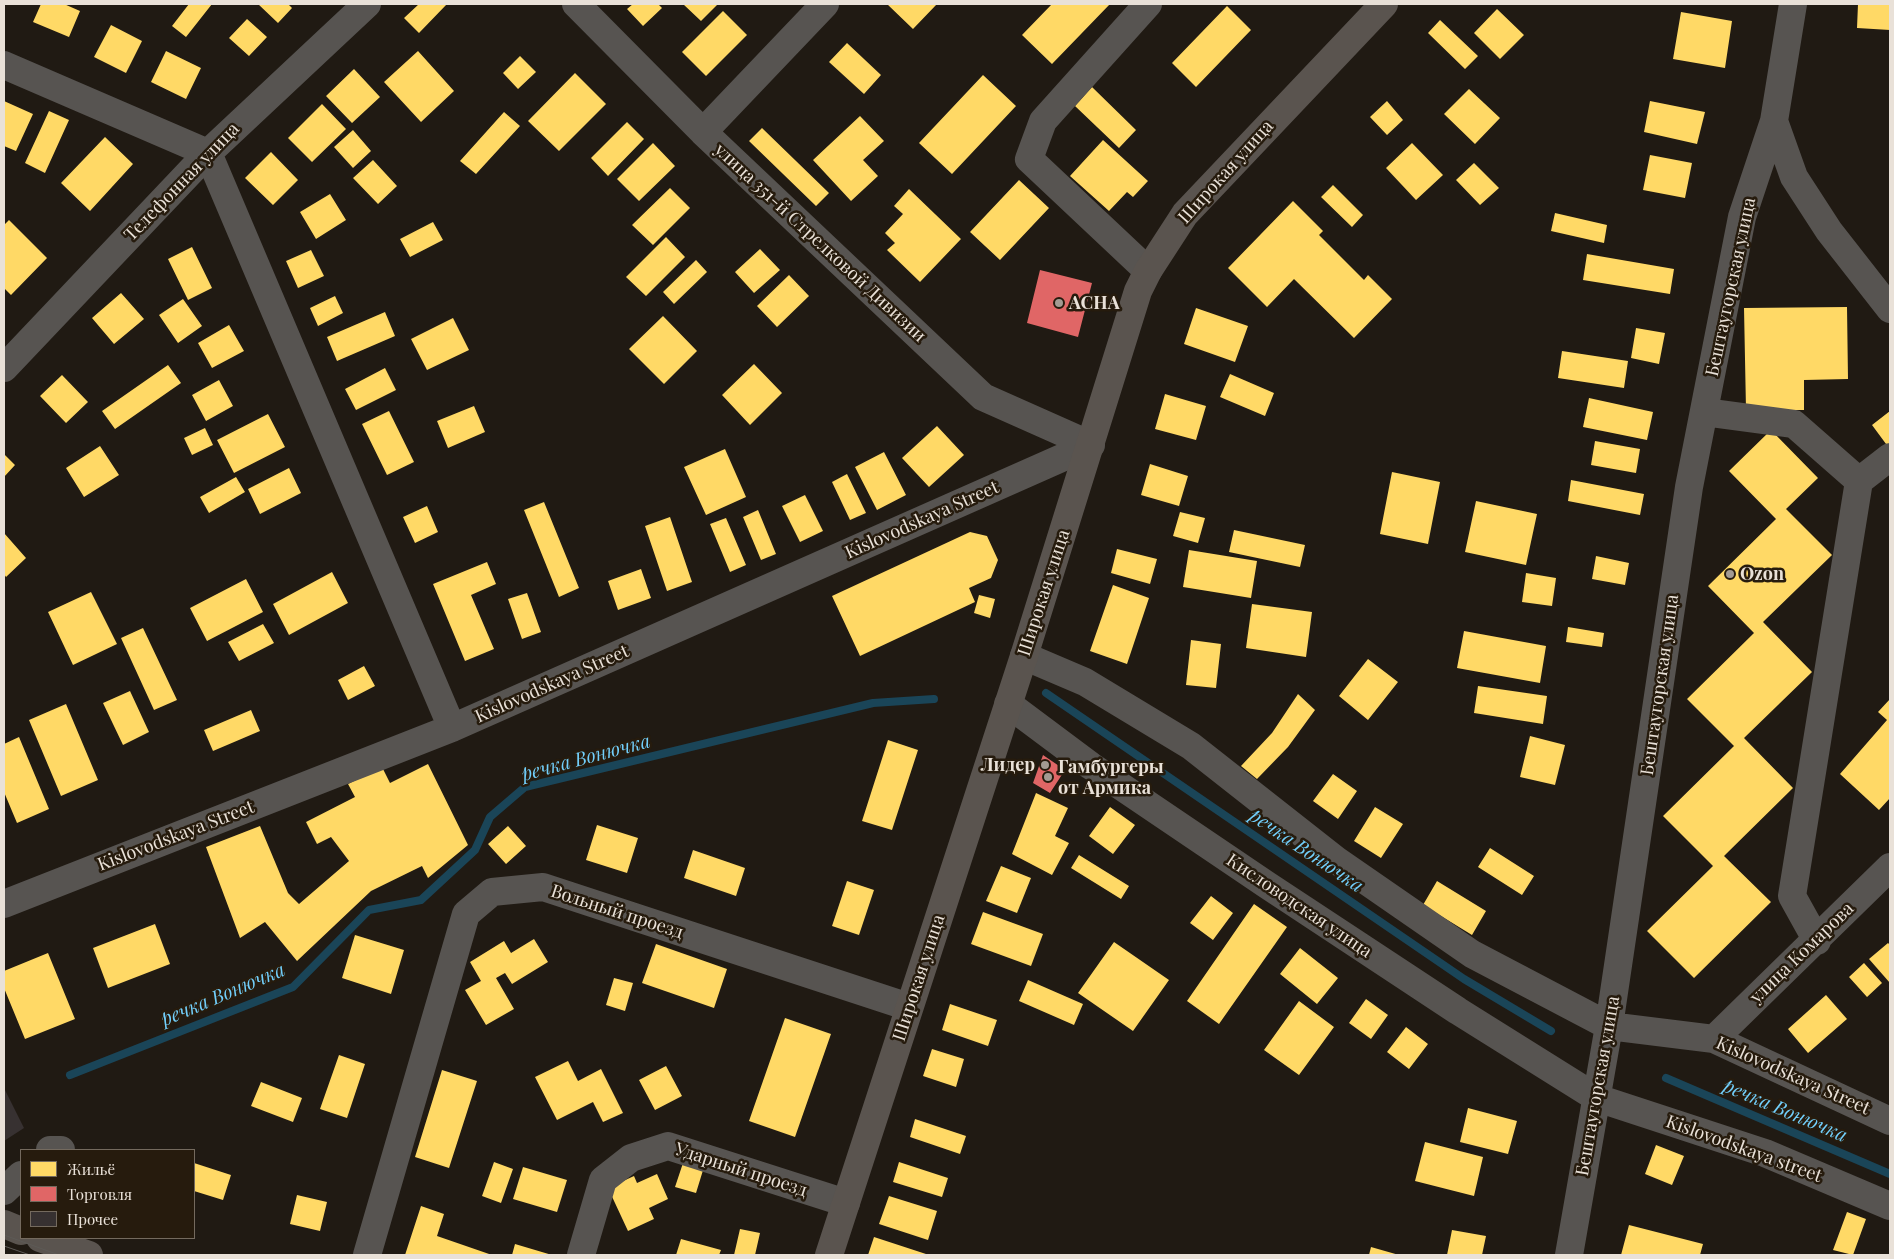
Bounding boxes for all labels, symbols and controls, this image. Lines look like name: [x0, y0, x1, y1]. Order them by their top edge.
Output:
street label: Широкая улица: [1174, 116, 1278, 228]
street label: Телефонная улица: [120, 118, 244, 246]
street label: улица 351-й Стрелковой Дивизии: [710, 139, 930, 347]
street label: Бештаугорская улица: [1701, 196, 1761, 378]
place label: АСНА: [1069, 292, 1120, 314]
marker: АСНА: [1053, 297, 1065, 309]
street label: Kislovodskaya Street: [842, 476, 1002, 564]
street label: Широкая улица: [1013, 527, 1075, 659]
place label: Ozon: [1740, 563, 1784, 585]
marker: Ozon: [1724, 568, 1736, 580]
street label: Бештаугорская улица: [1637, 593, 1683, 777]
street label: Kislovodskaya Street: [472, 640, 632, 728]
water label: речка Вонючка: [519, 730, 653, 786]
place label: Лидер: [981, 754, 1035, 776]
place label: Гамбургеры от Армика: [1058, 756, 1164, 799]
marker: Лидер: [1039, 759, 1051, 771]
marker: Гамбургеры от Армика: [1042, 771, 1054, 783]
street label: Kislovodskaya Street: [95, 796, 257, 876]
water label: речка Вонючка: [1245, 804, 1367, 898]
street label: Кисловодская улица: [1222, 849, 1376, 963]
street label: Вольный проезд: [548, 880, 686, 944]
street label: улица Комарова: [1746, 898, 1858, 1008]
street label: Широкая улица: [888, 912, 950, 1044]
water label: речка Вонючка: [157, 959, 289, 1031]
street label: Бештаугорская улица: [1572, 994, 1624, 1178]
street label: Kislovodskaya Street: [1713, 1032, 1873, 1120]
water label: речка Вонючка: [1719, 1075, 1851, 1147]
street label: Kislovodskaya street: [1663, 1111, 1825, 1187]
street label: Ударный проезд: [672, 1138, 810, 1202]
legend: [20, 1149, 195, 1239]
text: Жильё: [67, 1159, 115, 1179]
text: Торговля: [67, 1184, 132, 1204]
text: Прочее: [67, 1209, 118, 1229]

